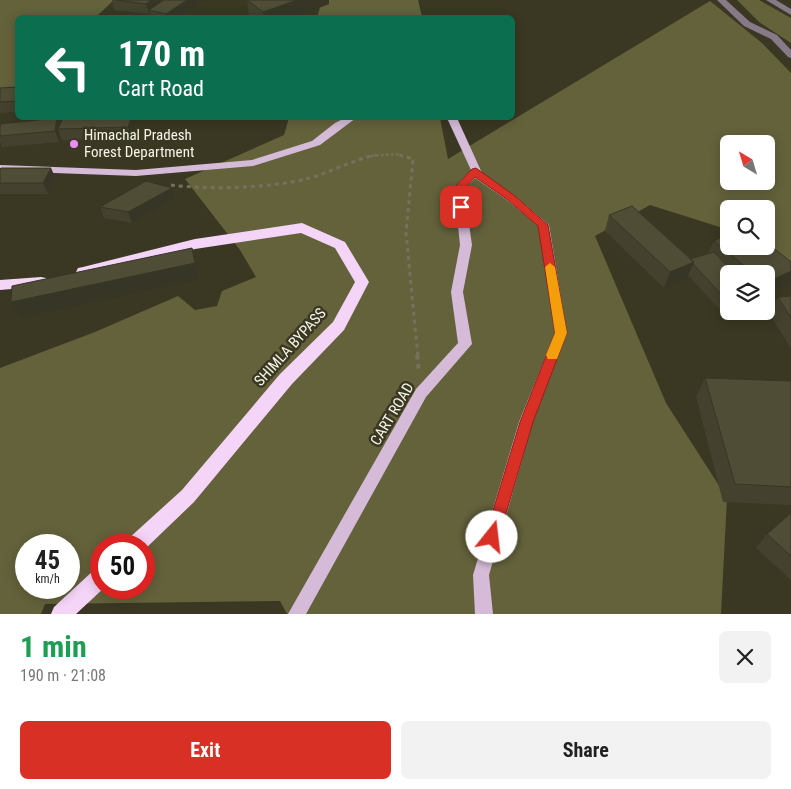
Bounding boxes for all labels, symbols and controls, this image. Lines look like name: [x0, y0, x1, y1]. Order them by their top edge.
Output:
text: 170 m: [118, 34, 205, 75]
icon: left: [35, 35, 100, 100]
text: Cart Road: [118, 76, 204, 101]
place label: Himachal Pradesh Forest Department: [84, 126, 194, 161]
north arrow: [720, 135, 775, 190]
map controls: [720, 135, 775, 320]
marker: Himachal Pradesh Forest Department: [68, 138, 80, 150]
pin: [440, 186, 482, 228]
icon: arrive: [447, 193, 475, 221]
button: search: [720, 200, 775, 255]
button: layers: [720, 265, 775, 320]
street label: SHIMLA BYPASS: [250, 304, 330, 390]
street label: CART ROAD: [366, 380, 418, 448]
position arrow: [465, 510, 517, 562]
speed limit sign: 50: [90, 534, 155, 599]
text: 45: [35, 546, 60, 575]
text: km/h: [35, 572, 60, 586]
text: 1 min: [20, 629, 87, 664]
button: close: [719, 631, 771, 683]
text: 190 m · 21:08: [20, 666, 106, 685]
button: Exit: [20, 721, 391, 779]
button: Share: [401, 721, 771, 779]

